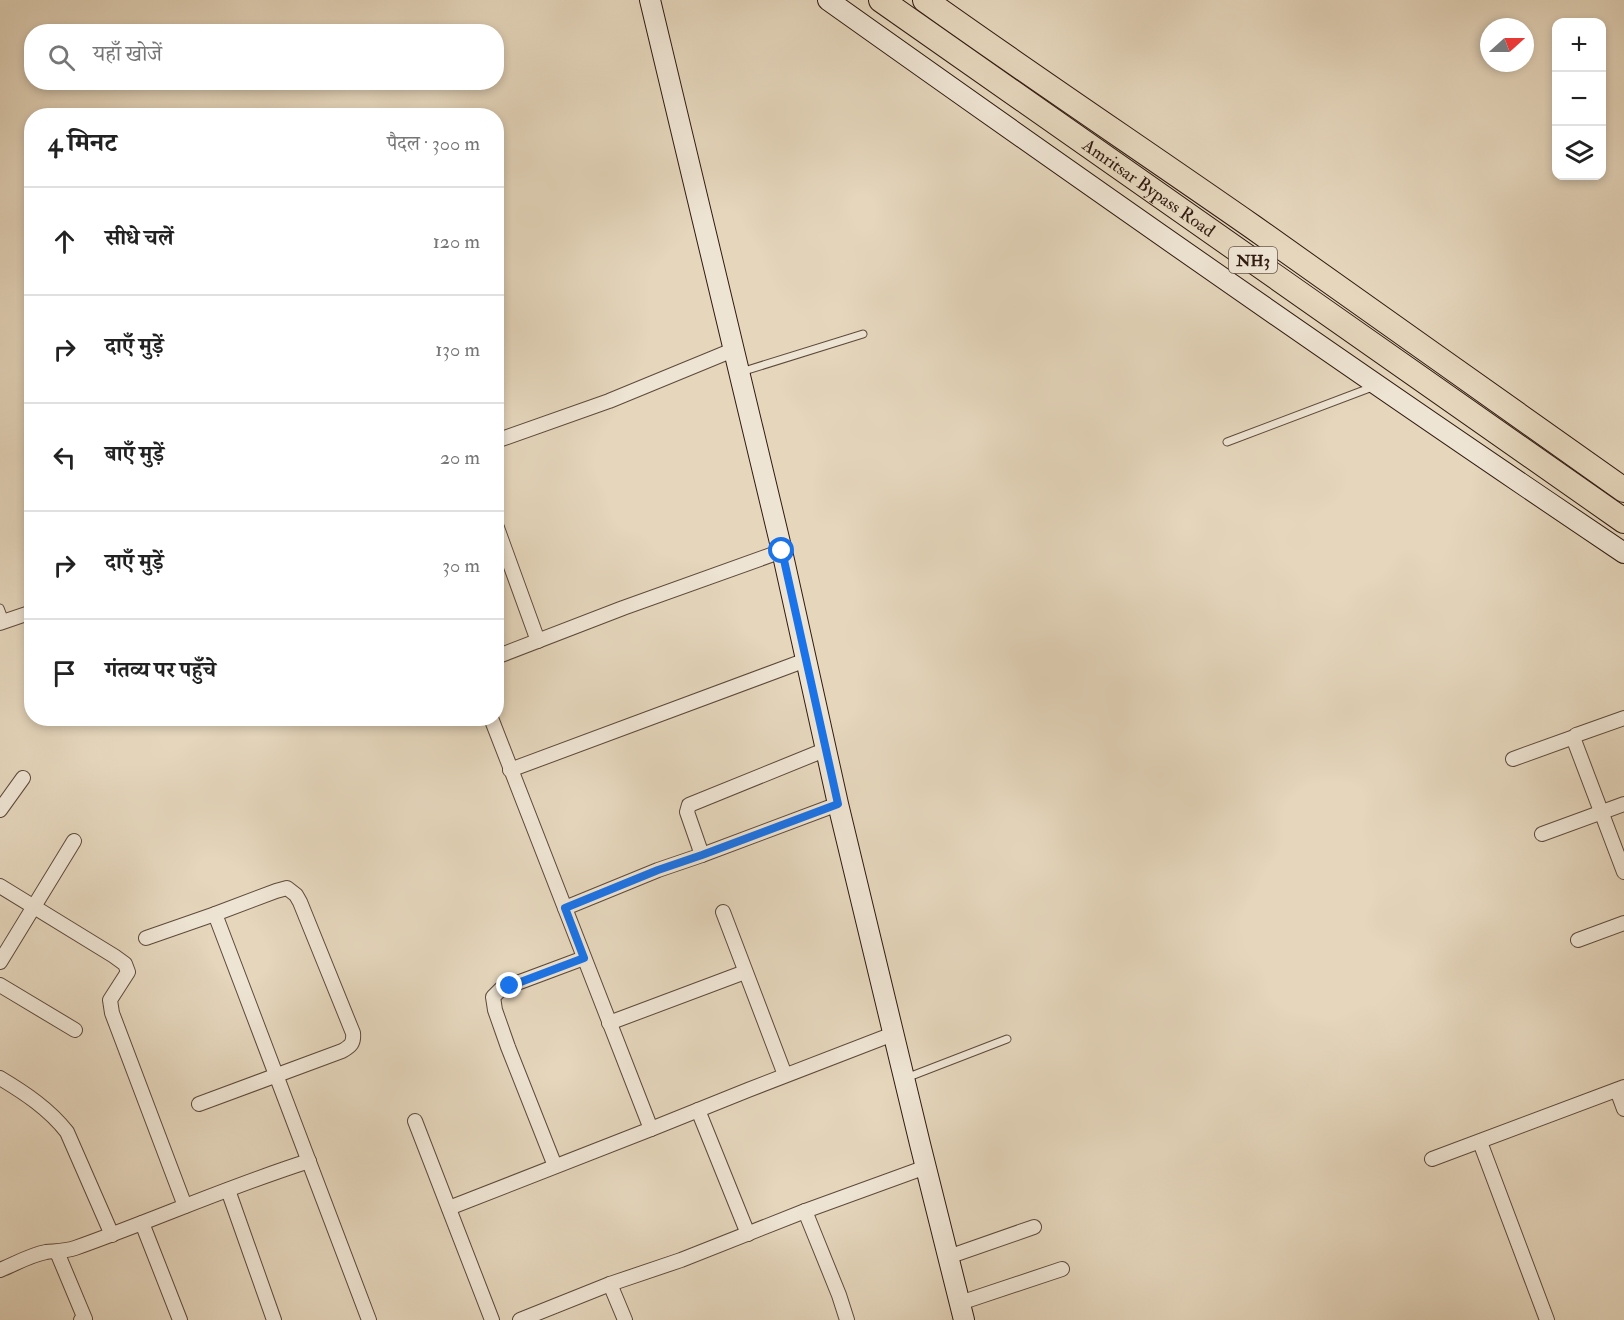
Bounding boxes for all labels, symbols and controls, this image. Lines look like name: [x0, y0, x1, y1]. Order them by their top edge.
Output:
north arrow: [1480, 18, 1534, 72]
map controls: [1552, 18, 1606, 180]
button: +: [1552, 18, 1606, 72]
search box: [24, 24, 504, 90]
text: यहाँ खोजें: [93, 40, 162, 68]
icon: search: [45, 41, 78, 74]
button: −: [1552, 72, 1606, 126]
button: layers: [1552, 126, 1606, 180]
text: 4 मिनट: [48, 127, 117, 159]
text: पैदल · 300 m: [387, 131, 480, 156]
street label: Amritsar Bypass Road: [1077, 133, 1219, 243]
text: सीधे चलें: [105, 224, 173, 252]
icon: ahead: [48, 225, 81, 258]
text: 120 m: [433, 229, 480, 254]
road number: NH3: [1229, 247, 1277, 273]
text: दाएँ मुड़ें: [105, 332, 164, 360]
icon: right: [48, 333, 81, 366]
text: 130 m: [435, 337, 480, 362]
text: बाएँ मुड़ें: [105, 440, 164, 468]
icon: left: [48, 441, 81, 474]
text: 20 m: [440, 445, 480, 470]
route start: [768, 537, 794, 563]
text: दाएँ मुड़ें: [105, 548, 164, 576]
icon: right: [48, 549, 81, 582]
text: 30 m: [442, 553, 480, 578]
text: गंतव्य पर पहुँचे: [105, 656, 216, 684]
icon: arrive: [48, 657, 81, 690]
route end: [496, 972, 522, 998]

